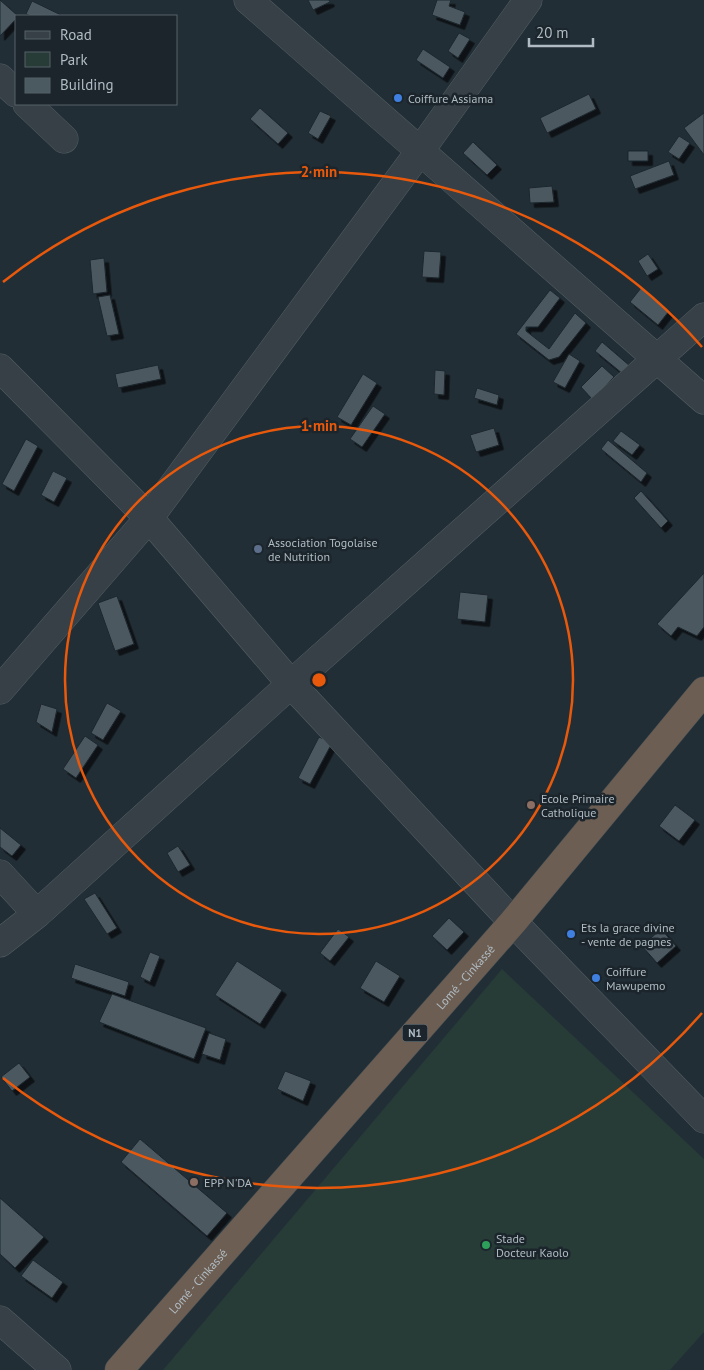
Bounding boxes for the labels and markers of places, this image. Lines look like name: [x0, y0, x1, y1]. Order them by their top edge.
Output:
place label: Coiffure Assiama: [408, 91, 493, 106]
marker: Coiffure Assiama: [392, 92, 404, 104]
place label: Association Togolaise de Nutrition: [268, 535, 378, 564]
marker: Association Togolaise de Nutrition: [252, 543, 264, 555]
centre of rings: [310, 671, 328, 689]
place label: Ecole Primaire Catholique: [541, 791, 614, 820]
marker: Ecole Primaire Catholique: [525, 799, 537, 811]
place label: Ets la grace divine - vente de pagnes: [581, 920, 675, 949]
marker: Ets la grace divine - vente de pagnes: [565, 928, 577, 940]
place label: Coiffure Mawupemo: [606, 964, 666, 993]
marker: Coiffure Mawupemo: [590, 972, 602, 984]
place label: EPP N'DA: [204, 1175, 252, 1190]
marker: EPP N'DA: [188, 1176, 200, 1188]
place label: Stade Docteur Kaolo: [496, 1231, 569, 1260]
marker: Stade Docteur Kaolo: [480, 1239, 492, 1251]

